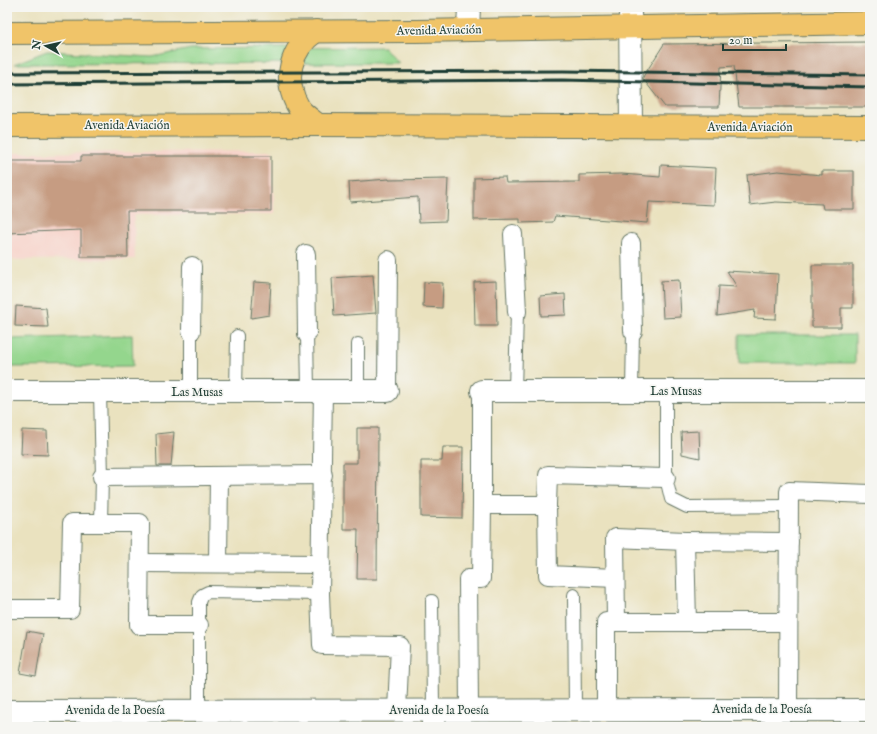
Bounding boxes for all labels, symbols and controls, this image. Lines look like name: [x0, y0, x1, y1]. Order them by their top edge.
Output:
street label: Avenida Aviación: [395, 22, 482, 39]
north arrow: [26, 26, 66, 66]
scale bar: [723, 26, 786, 52]
text: 20 m: [729, 33, 752, 48]
text: N: [29, 39, 45, 51]
street label: Avenida Aviación: [83, 118, 170, 133]
street label: Avenida Aviación: [706, 120, 793, 135]
street label: Las Musas: [650, 384, 702, 399]
street label: Las Musas: [171, 385, 223, 400]
street label: Avenida de la Poesía: [711, 702, 812, 717]
street label: Avenida de la Poesía: [64, 703, 165, 718]
street label: Avenida de la Poesía: [388, 703, 489, 718]

